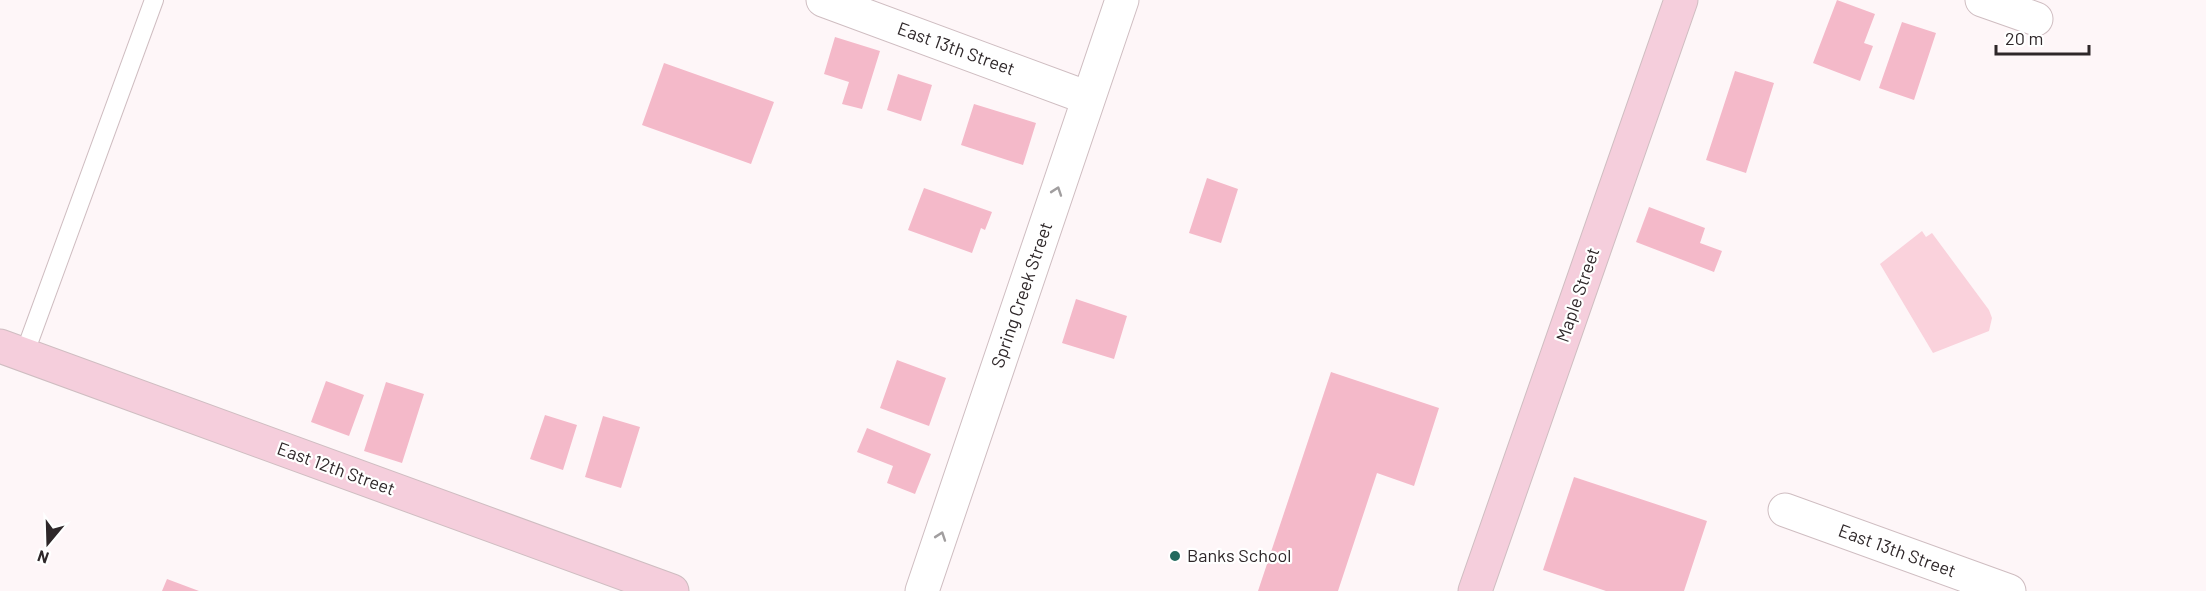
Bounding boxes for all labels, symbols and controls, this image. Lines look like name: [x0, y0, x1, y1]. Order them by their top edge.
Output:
street label: East 13th Street: [895, 17, 1018, 80]
scale bar: [1996, 18, 2089, 56]
text: 20 m: [2005, 27, 2043, 49]
one-way arrow: [1049, 187, 1062, 197]
street label: Spring Creek Street: [986, 219, 1056, 371]
street label: Maple Street: [1551, 245, 1603, 345]
street label: East 12th Street: [274, 437, 398, 500]
north arrow: [18, 513, 78, 573]
street label: East 13th Street: [1836, 519, 1959, 582]
one-way arrow: [933, 531, 946, 542]
place label: Banks School: [1187, 544, 1291, 566]
text: N: [35, 547, 51, 568]
marker: Banks School: [1168, 549, 1182, 563]

